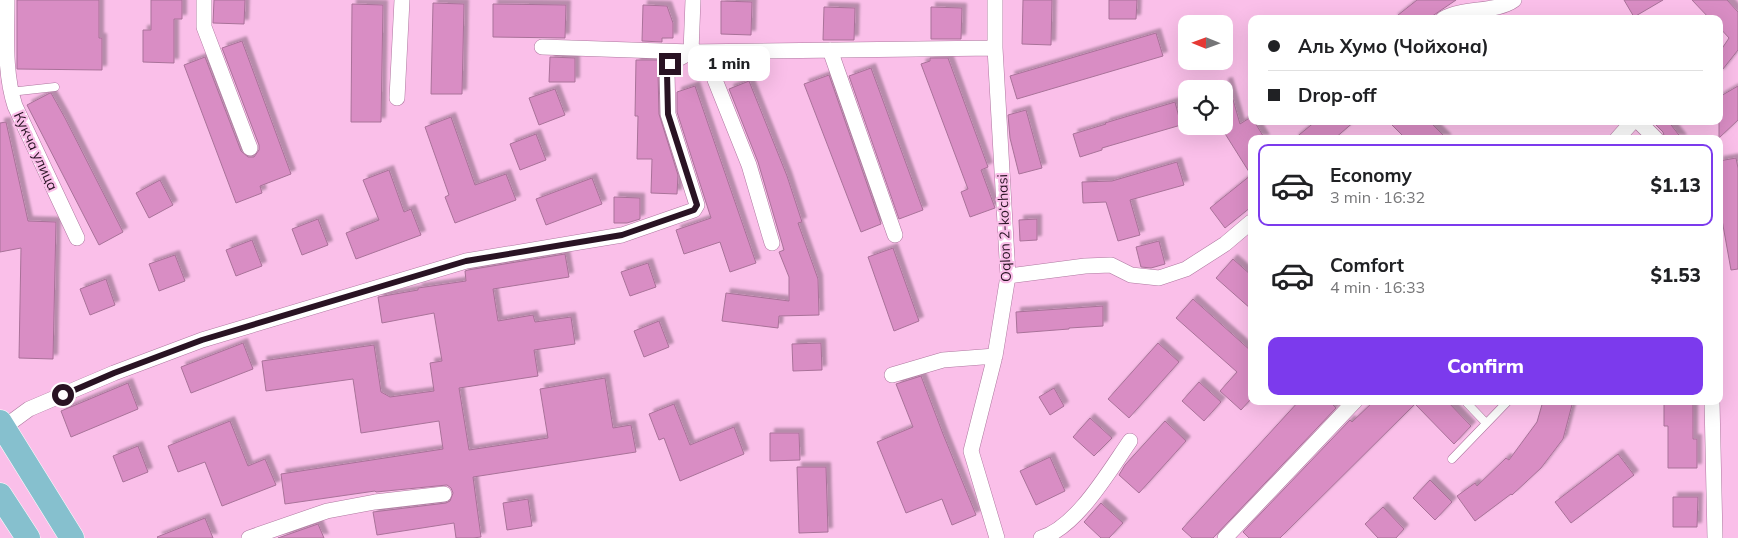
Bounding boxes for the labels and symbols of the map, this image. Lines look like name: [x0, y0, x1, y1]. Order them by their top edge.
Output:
north arrow: [1178, 15, 1232, 70]
callout: 1 min: [688, 46, 770, 82]
route end: [659, 53, 681, 75]
street label: Кукча улица: [10, 109, 62, 193]
street label: Oqlon 2-ko‘chasi: [993, 174, 1015, 282]
route start: [52, 384, 74, 406]

